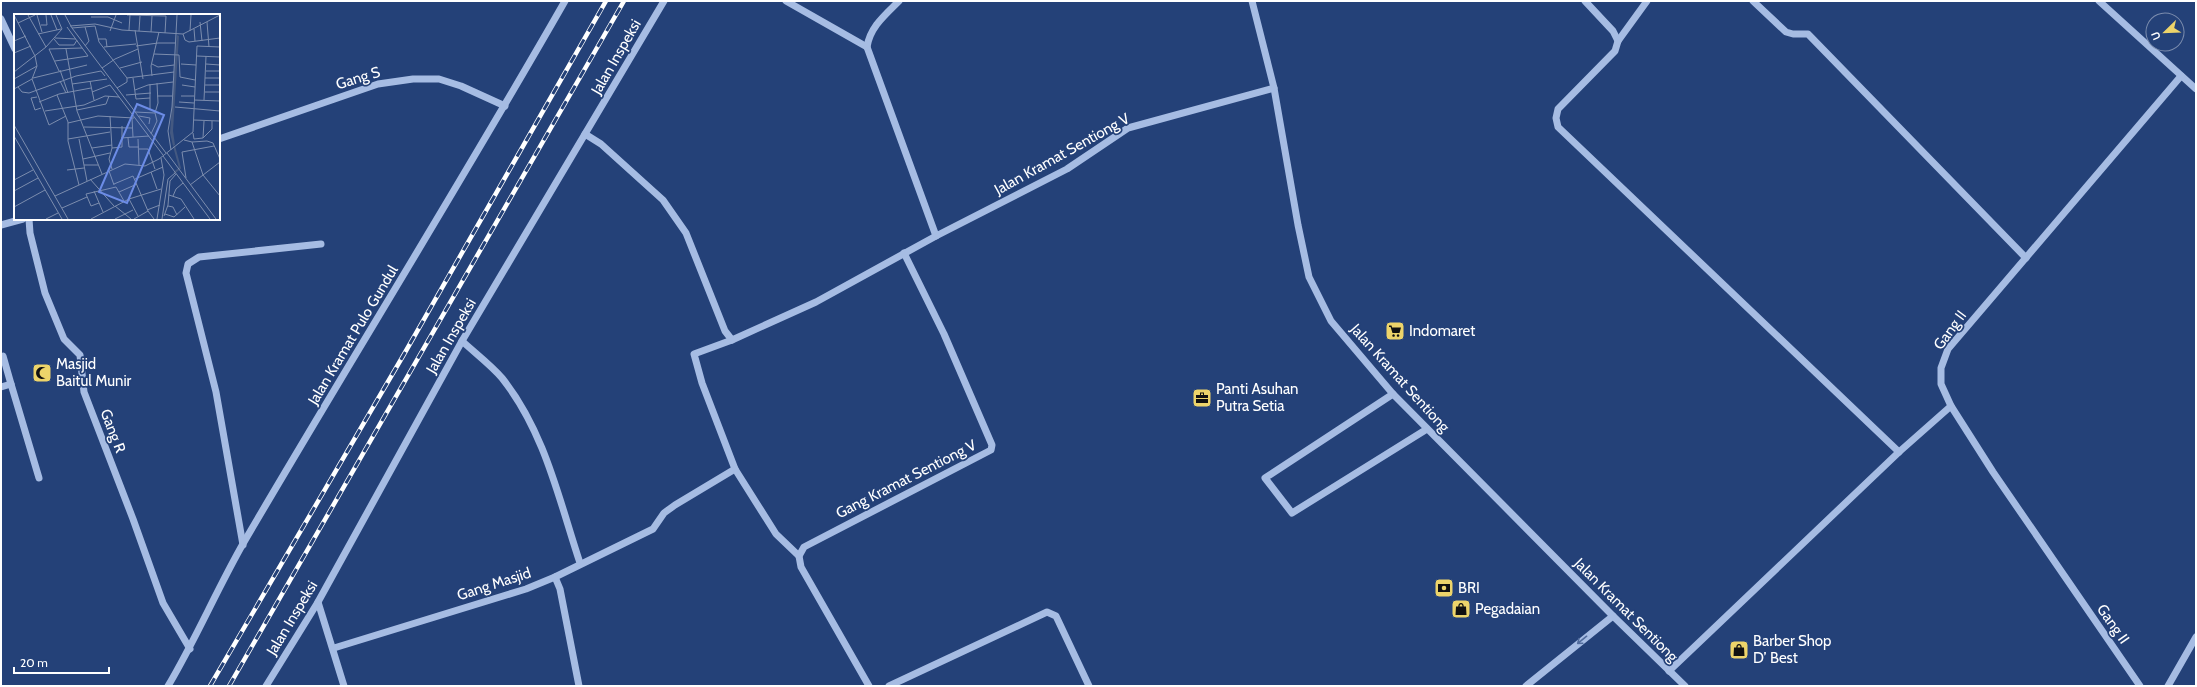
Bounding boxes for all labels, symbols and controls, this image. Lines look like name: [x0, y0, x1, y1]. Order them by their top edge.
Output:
north arrow: [2145, 12, 2185, 52]
inset map: [14, 14, 220, 220]
street label: Jalan Inspeksi: [587, 16, 645, 99]
text: U: [2148, 29, 2164, 42]
street label: Gang S: [334, 63, 383, 93]
street label: Jalan Kramat Sentiong V: [990, 109, 1134, 199]
street label: Jalan Kramat Pulo Gundul: [304, 262, 402, 409]
street label: Jalan Inspeksi: [422, 295, 480, 378]
street label: Gang II: [1930, 307, 1970, 353]
street label: Jalan Kramat Sentiong: [1346, 319, 1454, 436]
supermarket icon: Indomaret: [1384, 320, 1406, 342]
place label: Indomaret: [1409, 322, 1475, 340]
place label: Masjid Baitul Munir: [56, 355, 132, 390]
mosque icon: Masjid Baitul Munir: [31, 362, 53, 384]
place label: Panti Asuhan Putra Setia: [1216, 380, 1298, 415]
office icon: Panti Asuhan Putra Setia: [1191, 387, 1213, 409]
street label: Gang R: [96, 407, 130, 455]
street label: Gang Kramat Sentiong V: [833, 435, 980, 522]
street label: Jalan Kramat Sentiong: [1570, 554, 1682, 666]
street label: Gang Masjid: [455, 564, 533, 604]
street label: Jalan Inspeksi: [262, 577, 321, 659]
bank icon: BRI: [1433, 577, 1455, 599]
place label: BRI: [1458, 579, 1480, 597]
shop icon: Pegadaian: [1450, 598, 1472, 620]
place label: Pegadaian: [1475, 600, 1540, 618]
street label: Gang II: [2093, 601, 2133, 647]
place label: Barber Shop D’ Best: [1753, 632, 1831, 667]
one-way arrow: [1576, 636, 1587, 645]
shop icon: Barber Shop D’ Best: [1728, 639, 1750, 661]
scale bar: [14, 649, 109, 675]
text: 20 m: [20, 655, 48, 670]

